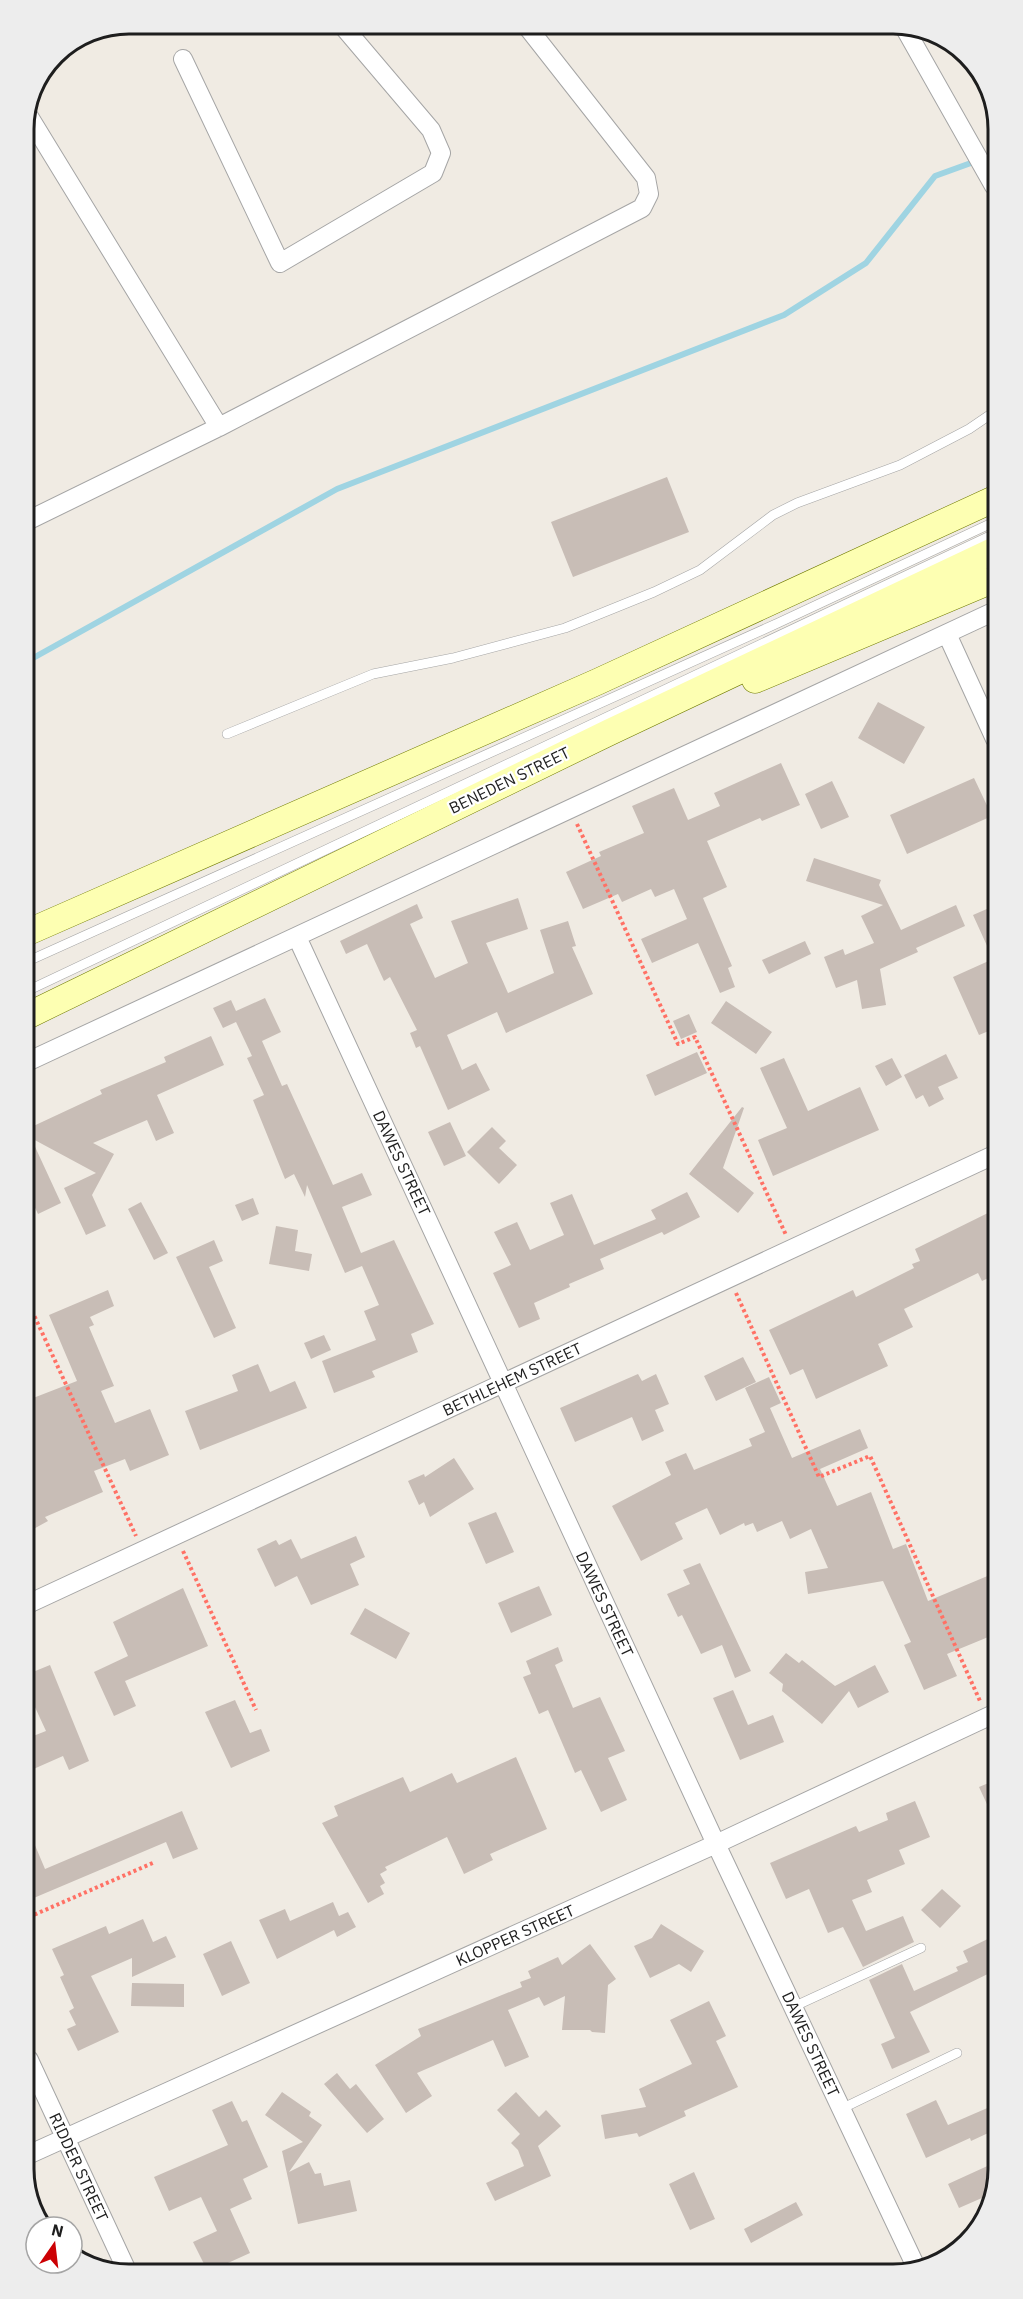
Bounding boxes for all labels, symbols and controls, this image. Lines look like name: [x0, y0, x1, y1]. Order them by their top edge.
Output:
street label: BENEDEN STREET: [445, 742, 573, 818]
street label: DAWES STREET: [369, 1107, 435, 1219]
street label: BETHLEHEM STREET: [439, 1338, 585, 1420]
street label: DAWES STREET: [572, 1548, 638, 1660]
street label: KLOPPER STREET: [452, 1900, 578, 1970]
street label: DAWES STREET: [778, 1988, 844, 2100]
street label: RIDDER STREET: [45, 2109, 113, 2225]
north arrow: [24, 2215, 84, 2275]
text: N: [50, 2219, 66, 2242]

